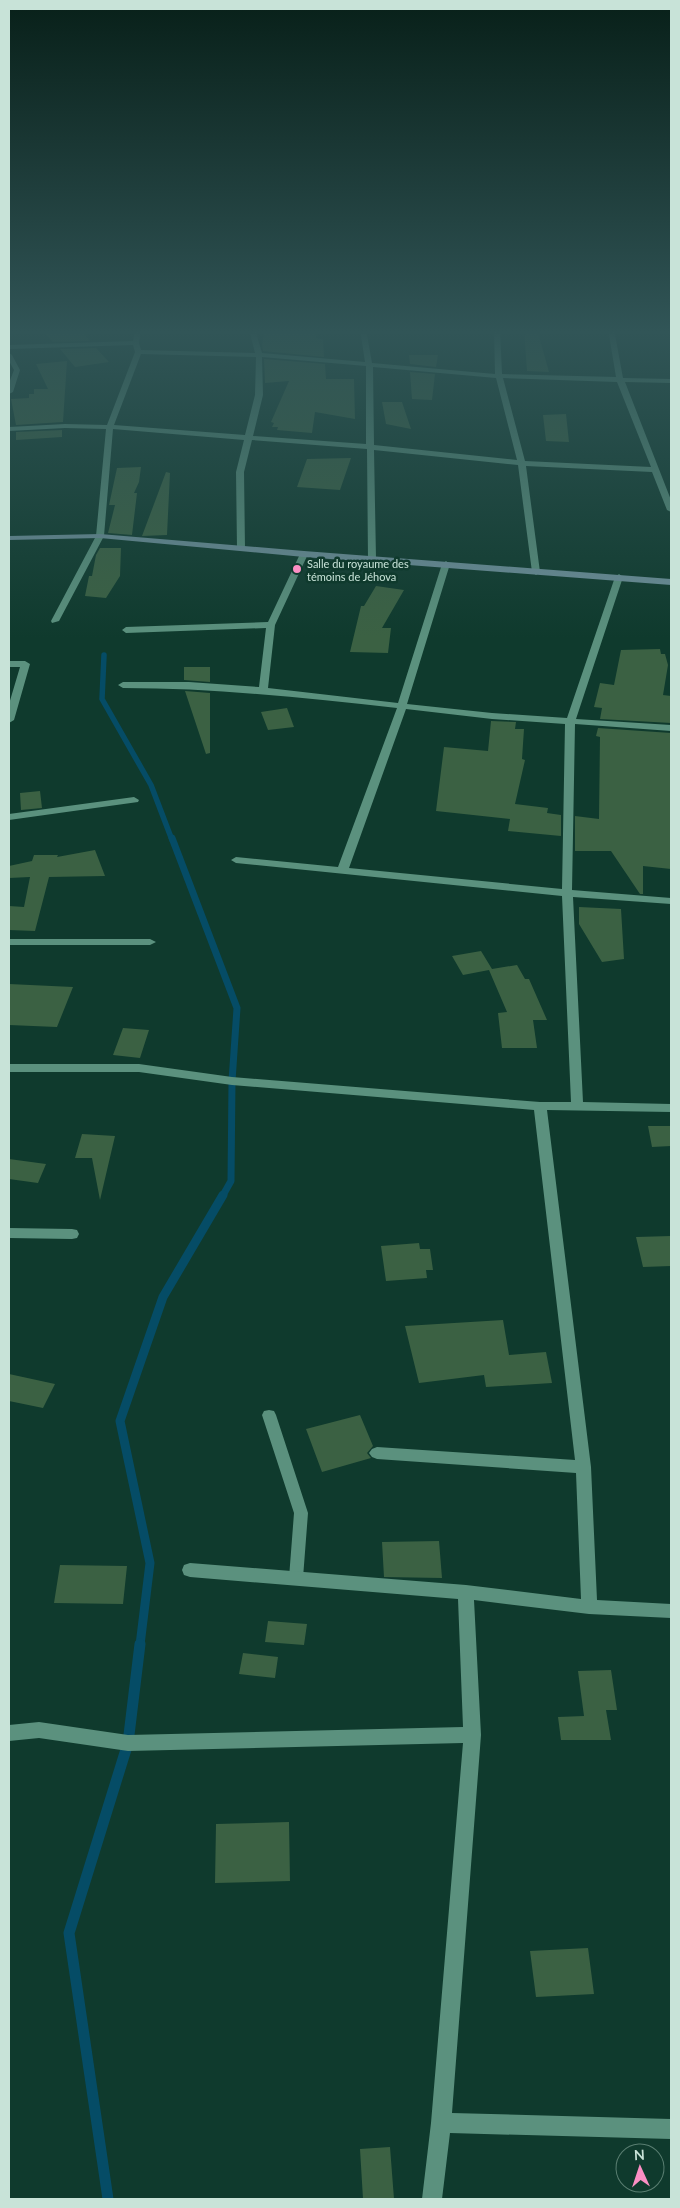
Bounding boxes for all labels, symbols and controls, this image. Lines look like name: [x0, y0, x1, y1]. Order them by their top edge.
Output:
place label: Salle du royaume des témoins de Jéhova: [307, 557, 409, 583]
marker: Salle du royaume des témoins de Jéhova: [291, 563, 303, 575]
north arrow: [615, 2143, 665, 2193]
text: N: [633, 2146, 645, 2163]

